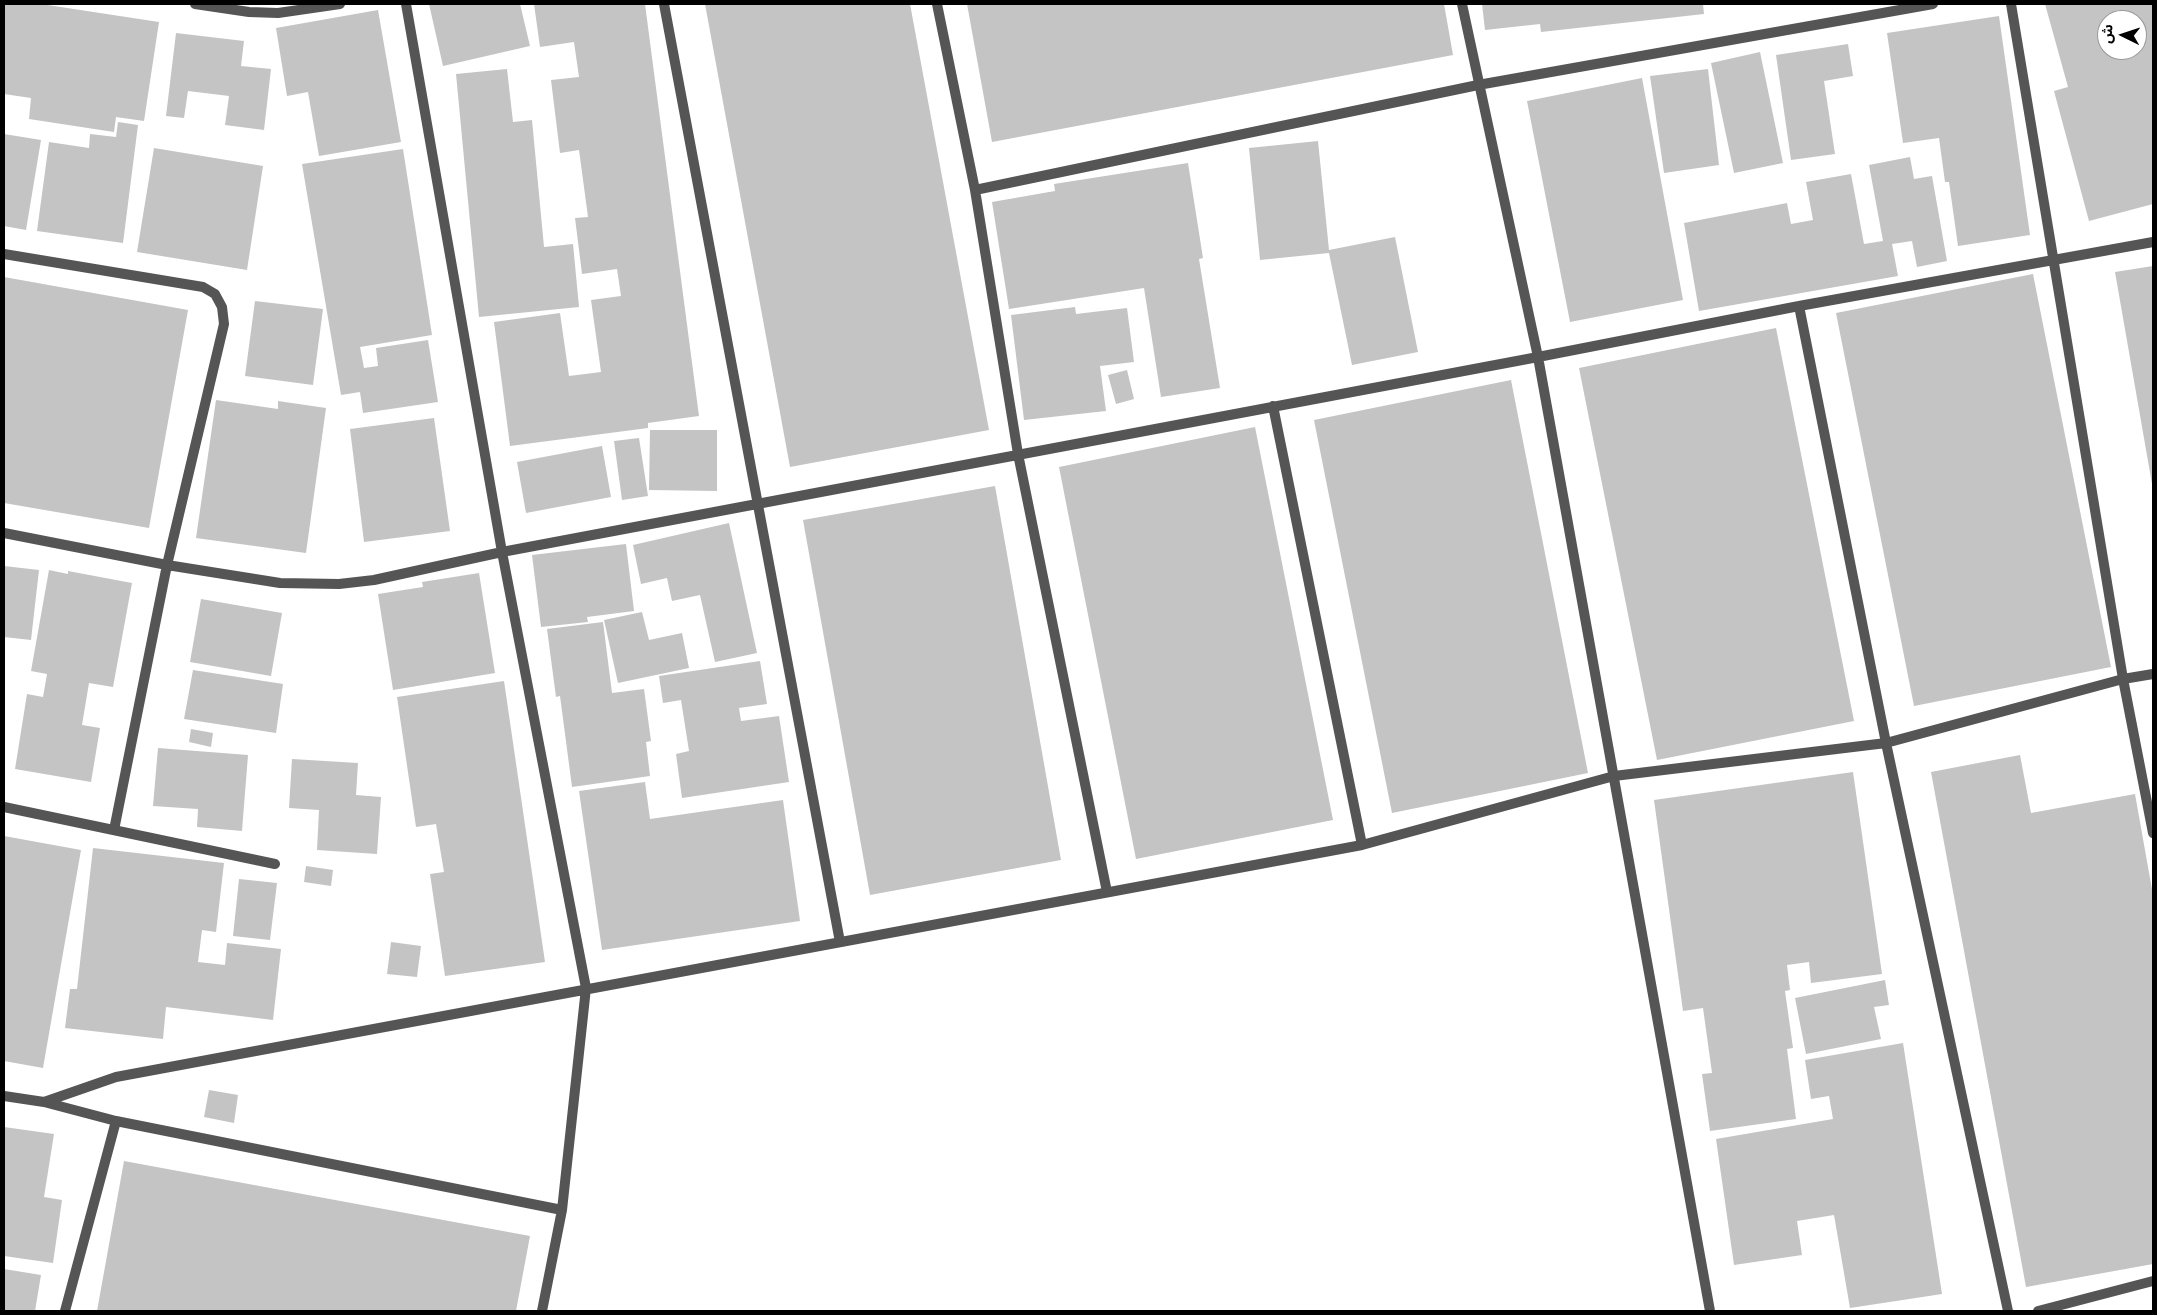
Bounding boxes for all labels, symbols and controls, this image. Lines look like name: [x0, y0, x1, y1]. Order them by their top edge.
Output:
north arrow: [2097, 10, 2147, 60]
text: ش: [2098, 24, 2117, 44]

